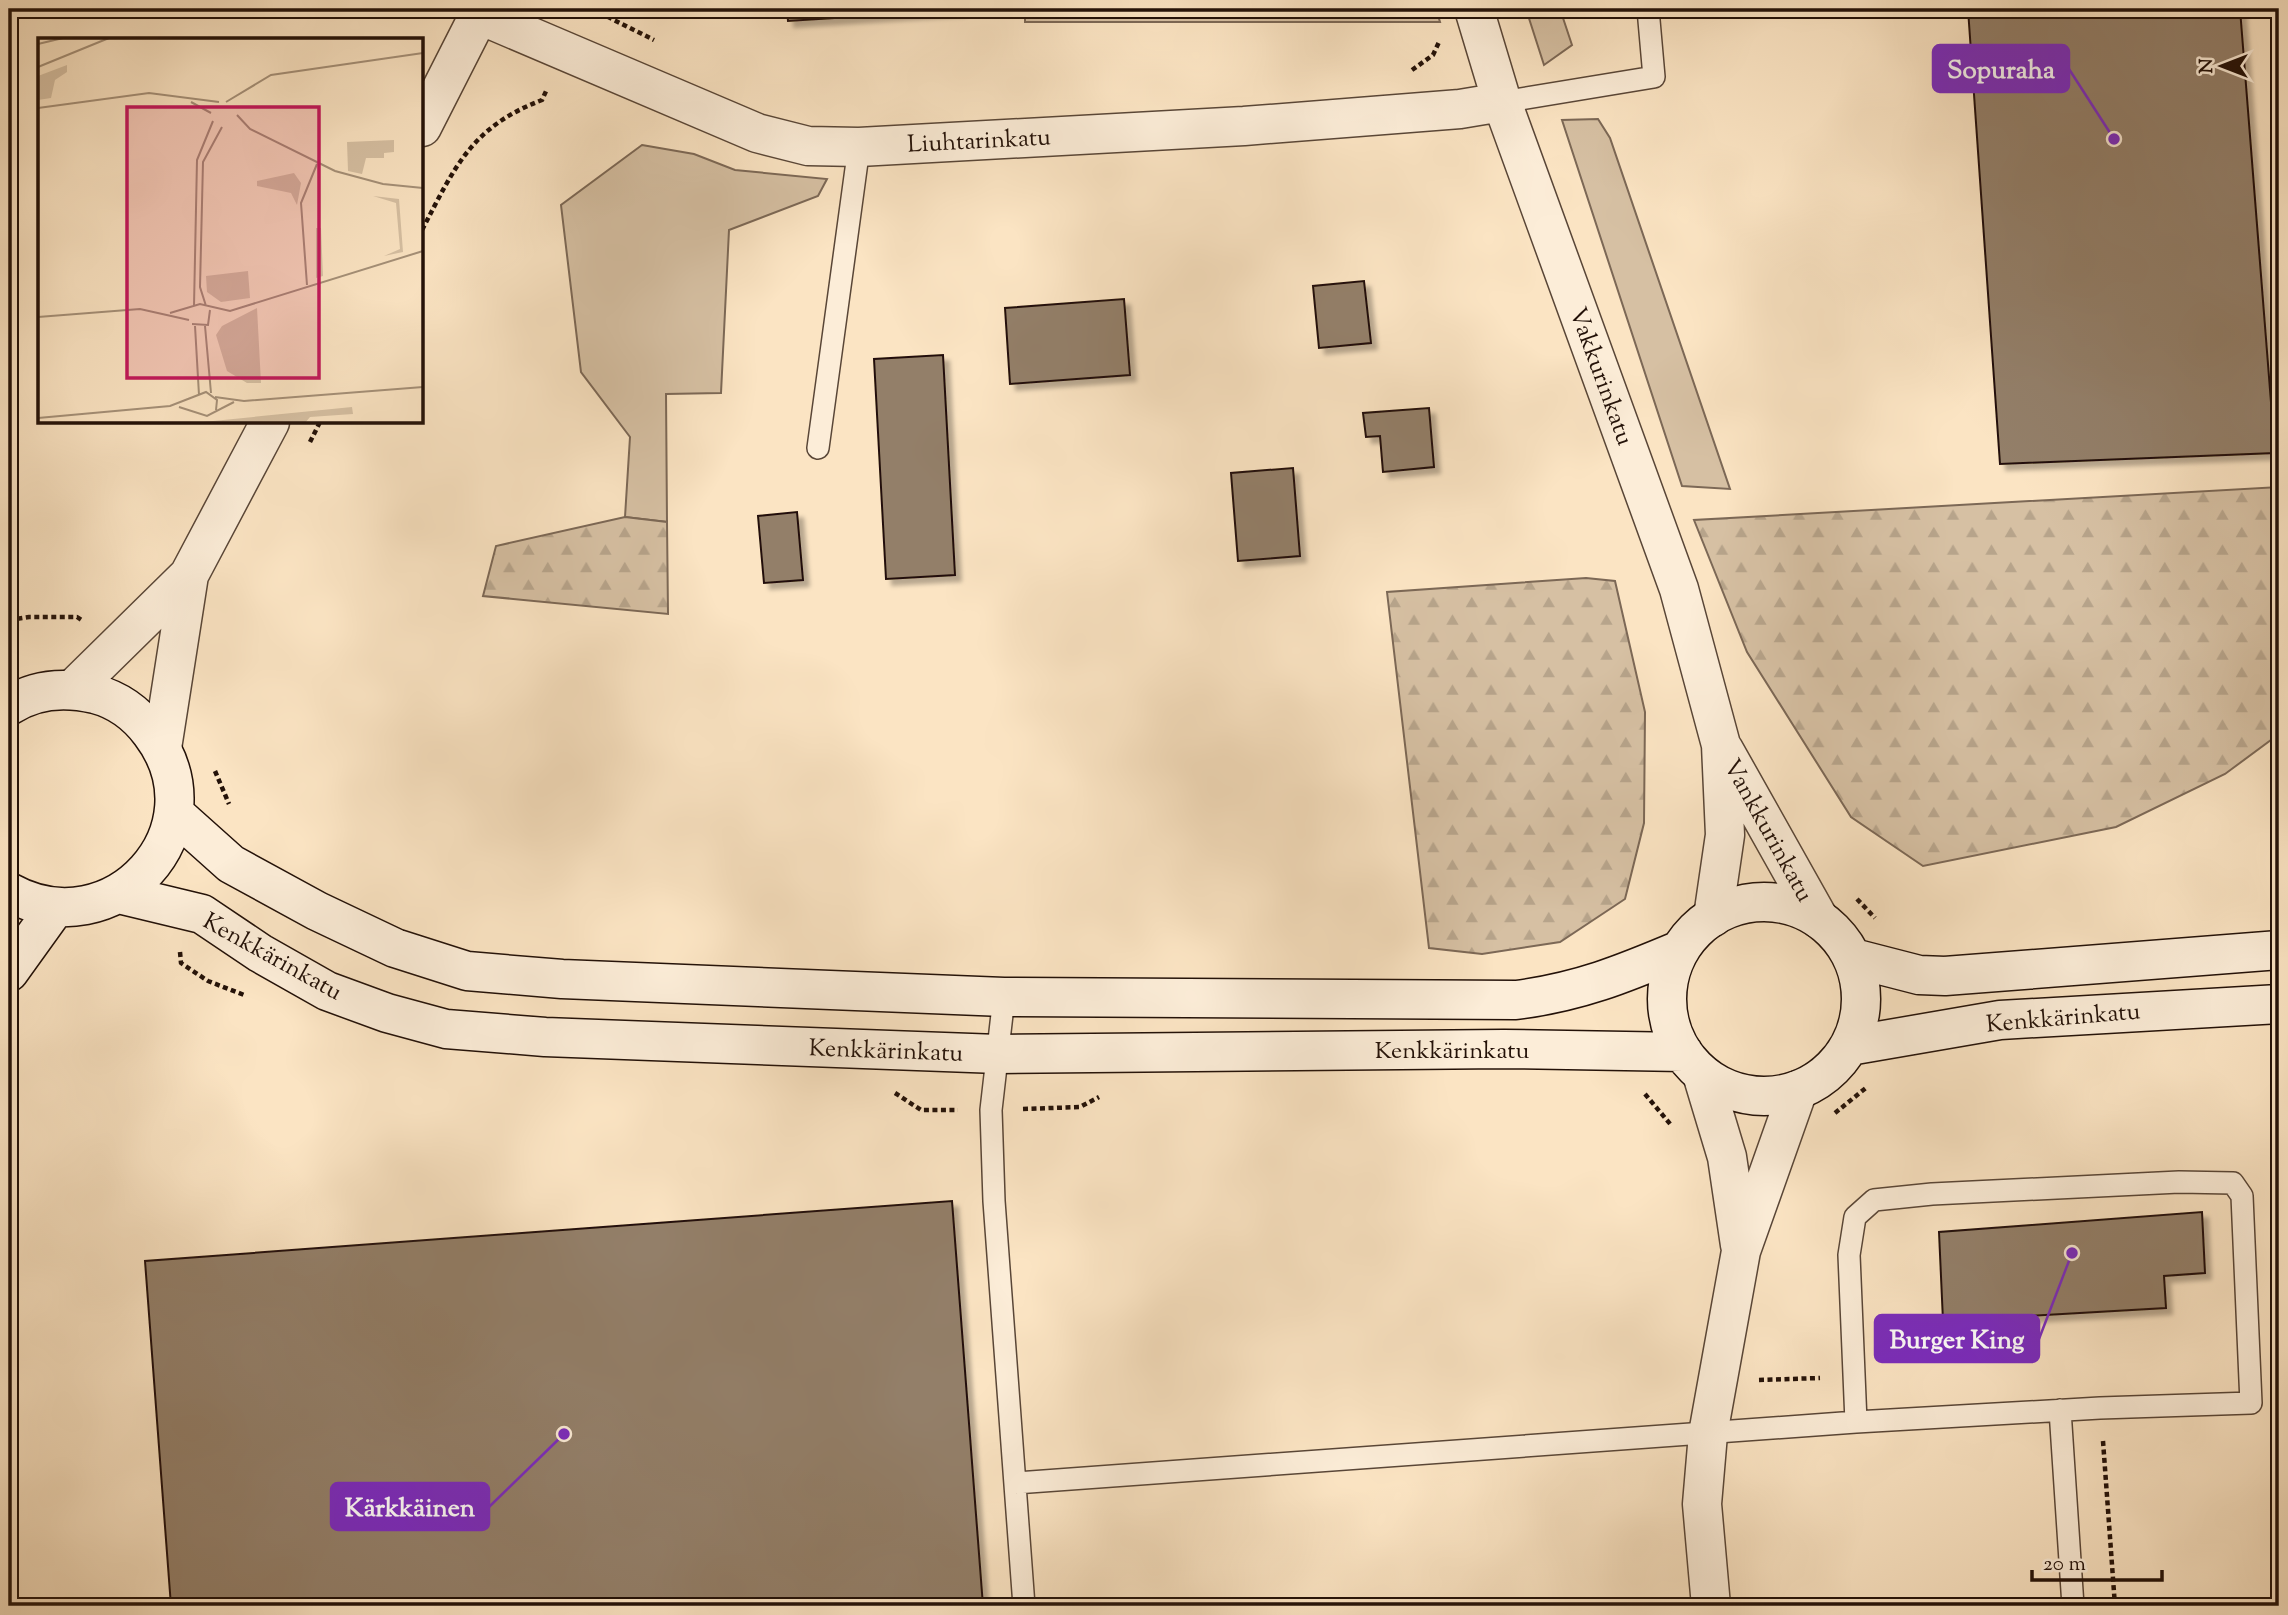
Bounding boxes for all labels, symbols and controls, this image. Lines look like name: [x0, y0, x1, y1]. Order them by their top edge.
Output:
north arrow: [2186, 32, 2256, 102]
inset map: [38, 38, 424, 424]
callout: Sopuraha: [1933, 45, 2069, 92]
text: Sopuraha: [1947, 53, 2055, 90]
text: N: [2194, 58, 2221, 74]
street label: Liuhtarinkatu: [906, 121, 1052, 163]
street label: Vakkurinkatu: [1559, 303, 1641, 451]
street label: Vankkurinkatu: [1714, 753, 1821, 909]
street label: Kenkkärinkatu: [196, 905, 348, 1010]
street label: Kenkkärinkatu: [1985, 995, 2142, 1043]
street label: Kenkkärinkatu: [808, 1032, 964, 1072]
street label: Kenkkärinkatu: [1375, 1035, 1529, 1069]
callout: Burger King: [1875, 1315, 2039, 1362]
text: Burger King: [1889, 1323, 2025, 1360]
callout: Kärkkäinen: [331, 1483, 489, 1530]
text: Kärkkäinen: [345, 1491, 476, 1528]
scale bar: [2032, 1538, 2162, 1582]
text: 20 m: [2043, 1550, 2086, 1580]

